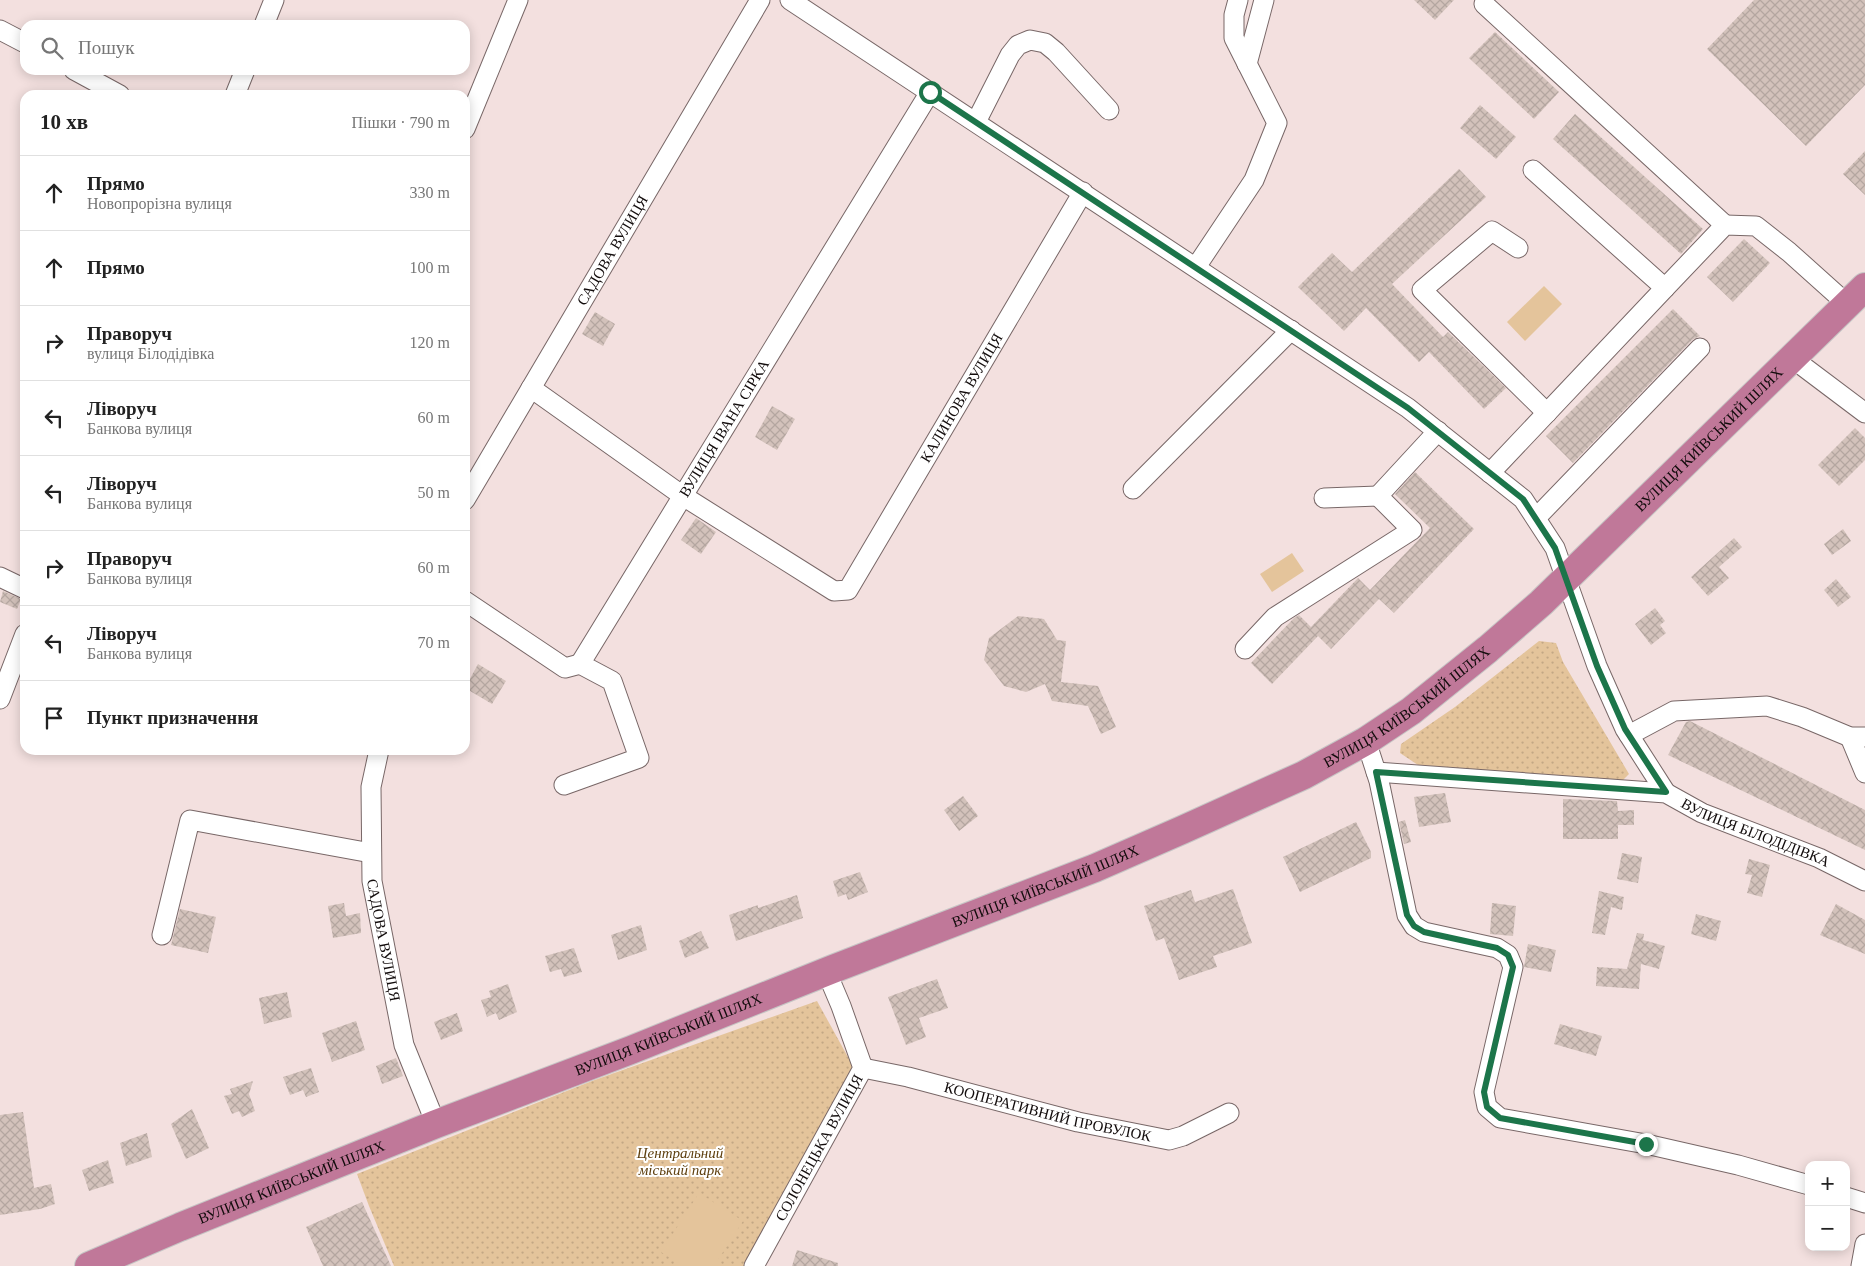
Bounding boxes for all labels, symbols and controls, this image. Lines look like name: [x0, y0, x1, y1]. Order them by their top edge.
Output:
search box: [20, 20, 470, 75]
icon: search: [38, 34, 66, 62]
text: Пошук: [78, 37, 135, 58]
route start: [919, 81, 942, 104]
text: 10 хв: [40, 110, 88, 134]
text: Пішки · 790 m: [352, 114, 450, 131]
text: Прямо: [87, 173, 145, 194]
icon: ahead: [40, 179, 68, 207]
text: 330 m: [410, 184, 450, 201]
street label: САДОВА ВУЛИЦЯ: [574, 193, 651, 308]
text: Новопрорізна вулиця: [87, 195, 232, 212]
icon: ahead: [40, 254, 68, 282]
text: Прямо: [87, 257, 145, 278]
text: 100 m: [410, 259, 450, 276]
text: Праворуч: [87, 323, 172, 344]
icon: right: [40, 329, 68, 357]
street label: КАЛИНОВА ВУЛИЦЯ: [917, 331, 1006, 465]
text: 120 m: [410, 334, 450, 351]
text: вулиця Білодідівка: [87, 345, 214, 362]
street label: ВУЛИЦЯ ІВАНА СІРКА: [676, 357, 772, 500]
street label: ВУЛИЦЯ КИЇВСЬКИЙ ШЛЯХ: [1632, 364, 1786, 515]
text: Ліворуч: [87, 398, 157, 419]
icon: left: [40, 404, 68, 432]
text: 60 m: [418, 409, 450, 426]
text: Банкова вулиця: [87, 420, 192, 437]
text: Ліворуч: [87, 473, 157, 494]
icon: left: [40, 479, 68, 507]
text: 50 m: [418, 484, 450, 501]
text: Банкова вулиця: [87, 495, 192, 512]
text: Праворуч: [87, 548, 172, 569]
icon: right: [40, 554, 68, 582]
text: 60 m: [418, 559, 450, 576]
text: Банкова вулиця: [87, 570, 192, 587]
text: Ліворуч: [87, 623, 157, 644]
icon: left: [40, 629, 68, 657]
text: 70 m: [418, 634, 450, 651]
street label: ВУЛИЦЯ КИЇВСЬКИЙ ШЛЯХ: [1321, 643, 1493, 771]
text: Банкова вулиця: [87, 645, 192, 662]
icon: arrive: [40, 704, 68, 732]
text: Пункт призначення: [87, 707, 258, 728]
street label: ВУЛИЦЯ БІЛОДІДІВКА: [1679, 795, 1833, 870]
street label: ВУЛИЦЯ КИЇВСЬКИЙ ШЛЯХ: [950, 842, 1141, 930]
street label: САДОВА ВУЛИЦЯ: [364, 877, 403, 1003]
street label: ВУЛИЦЯ КИЇВСЬКИЙ ШЛЯХ: [573, 990, 764, 1079]
street label: СОЛОНЕЦЬКА ВУЛИЦЯ: [772, 1072, 866, 1224]
street label: КООПЕРАТИВНИЙ ПРОВУЛОК: [942, 1079, 1154, 1145]
route end: [1635, 1133, 1658, 1156]
street label: ВУЛИЦЯ КИЇВСЬКИЙ ШЛЯХ: [196, 1137, 387, 1227]
park label: Центральний міський парк: [636, 1145, 724, 1178]
map controls: [1805, 1161, 1850, 1251]
button: +: [1805, 1161, 1850, 1206]
button: −: [1805, 1206, 1850, 1251]

